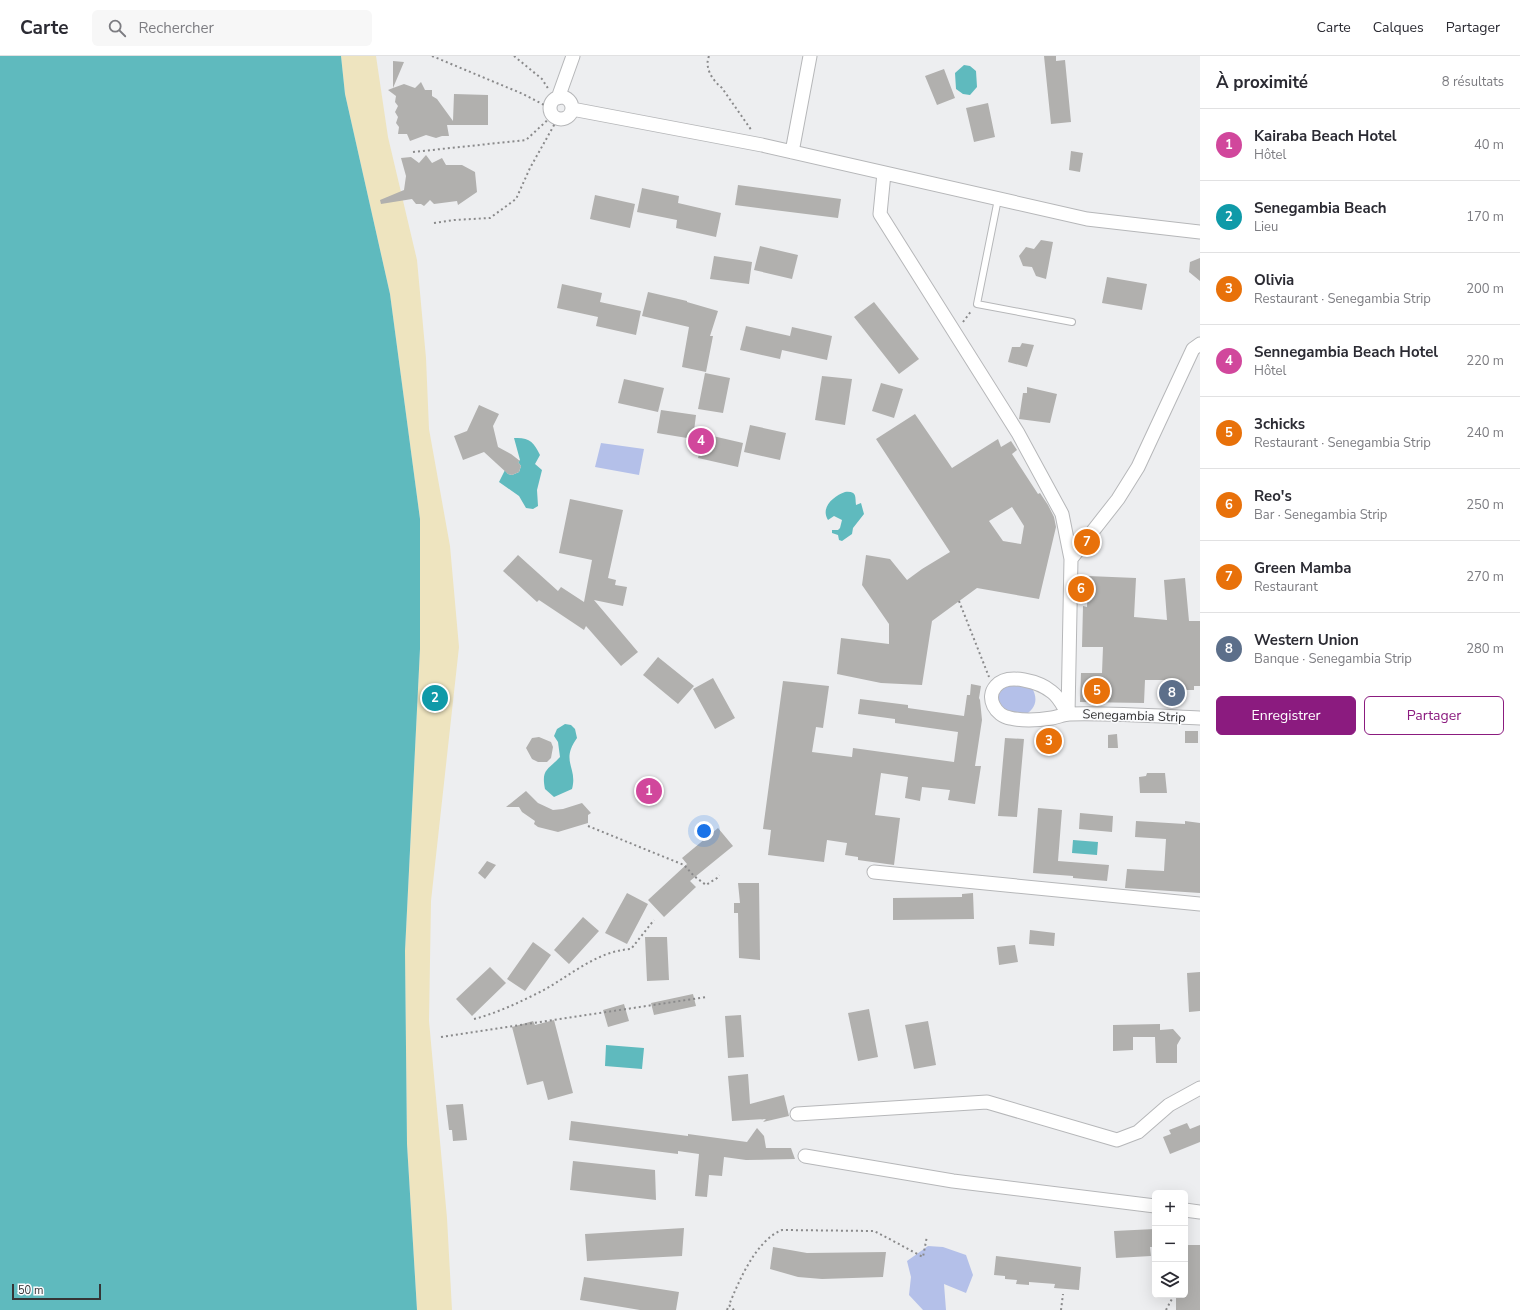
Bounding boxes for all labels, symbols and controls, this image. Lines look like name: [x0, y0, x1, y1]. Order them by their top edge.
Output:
search box: [92, 10, 372, 46]
text: Carte: [20, 15, 68, 41]
icon: search: [106, 17, 128, 39]
text: Rechercher: [138, 18, 214, 38]
text: Carte: [1317, 18, 1351, 37]
text: Calques: [1373, 18, 1424, 37]
text: Partager: [1446, 18, 1500, 37]
text: À proximité: [1216, 71, 1308, 94]
text: 8 résultats: [1442, 73, 1504, 91]
text: Kairaba Beach Hotel: [1254, 126, 1397, 146]
text: 1: [1225, 136, 1233, 154]
text: 40 m: [1474, 136, 1504, 154]
text: Hôtel: [1254, 146, 1286, 164]
text: Senegambia Beach: [1254, 198, 1387, 218]
text: 2: [1225, 208, 1233, 226]
text: 170 m: [1466, 208, 1504, 226]
text: Lieu: [1254, 218, 1278, 236]
text: Olivia: [1254, 270, 1294, 290]
text: 3: [1225, 280, 1233, 298]
text: 200 m: [1466, 280, 1504, 298]
text: Restaurant · Senegambia Strip: [1254, 290, 1431, 308]
text: Sennegambia Beach Hotel: [1254, 342, 1438, 362]
text: 4: [1225, 352, 1233, 370]
text: 220 m: [1466, 352, 1504, 370]
text: Hôtel: [1254, 362, 1286, 380]
text: 3chicks: [1254, 414, 1305, 434]
text: 5: [1225, 424, 1233, 442]
text: 240 m: [1466, 424, 1504, 442]
pin: 4: [688, 426, 714, 456]
text: Restaurant · Senegambia Strip: [1254, 434, 1431, 452]
text: Reo's: [1254, 486, 1292, 506]
text: 6: [1225, 496, 1233, 514]
text: 250 m: [1466, 496, 1504, 514]
text: Bar · Senegambia Strip: [1254, 506, 1387, 524]
pin: 7: [1074, 527, 1100, 557]
text: Green Mamba: [1254, 558, 1351, 578]
text: 7: [1225, 568, 1233, 586]
text: 270 m: [1466, 568, 1504, 586]
pin: 6: [1068, 574, 1094, 604]
text: Restaurant: [1254, 578, 1318, 596]
text: Western Union: [1254, 630, 1359, 650]
text: 8: [1225, 640, 1233, 658]
text: 280 m: [1466, 640, 1504, 658]
text: Banque · Senegambia Strip: [1254, 650, 1412, 668]
pin: 5: [1084, 676, 1110, 706]
pin: 8: [1159, 678, 1185, 708]
pin: 2: [422, 683, 448, 713]
button: Enregistrer: [1216, 696, 1356, 735]
button: Partager: [1364, 696, 1504, 735]
street label: Senegambia Strip: [1082, 705, 1186, 727]
pin: 3: [1036, 726, 1062, 756]
pin: 1: [636, 776, 662, 806]
your location: [694, 821, 714, 841]
map controls: [1152, 1190, 1188, 1298]
button: +: [1152, 1190, 1188, 1226]
button: −: [1152, 1226, 1188, 1262]
button: layers: [1152, 1262, 1188, 1298]
scale bar: [12, 1282, 101, 1301]
text: 50 m: [18, 1283, 43, 1298]

